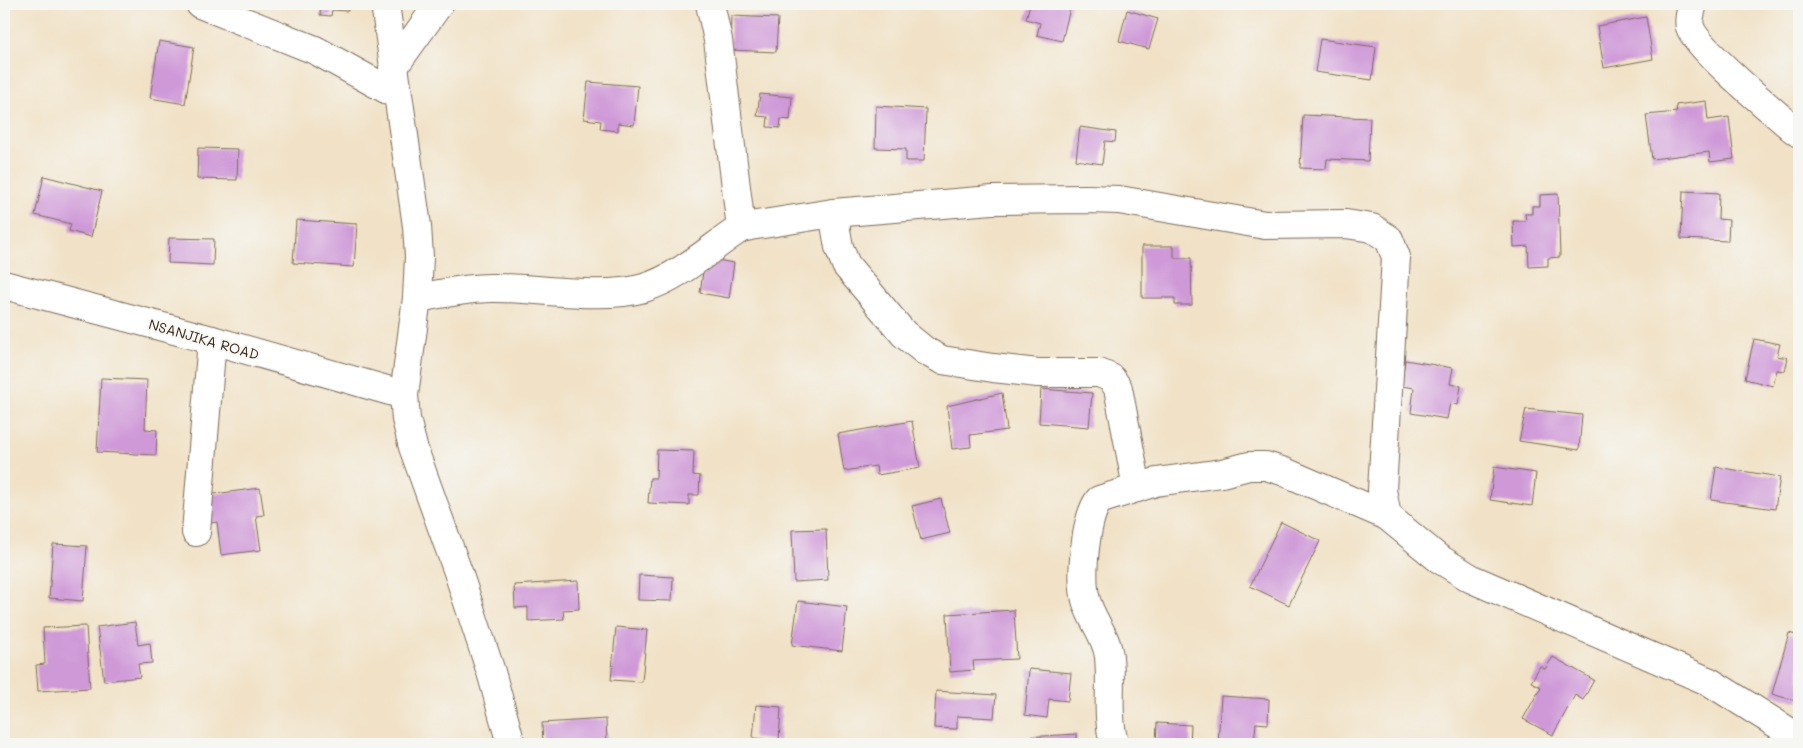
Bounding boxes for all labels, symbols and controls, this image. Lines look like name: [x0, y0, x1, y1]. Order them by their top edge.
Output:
street label: NSANJIKA ROAD: [147, 314, 261, 364]

